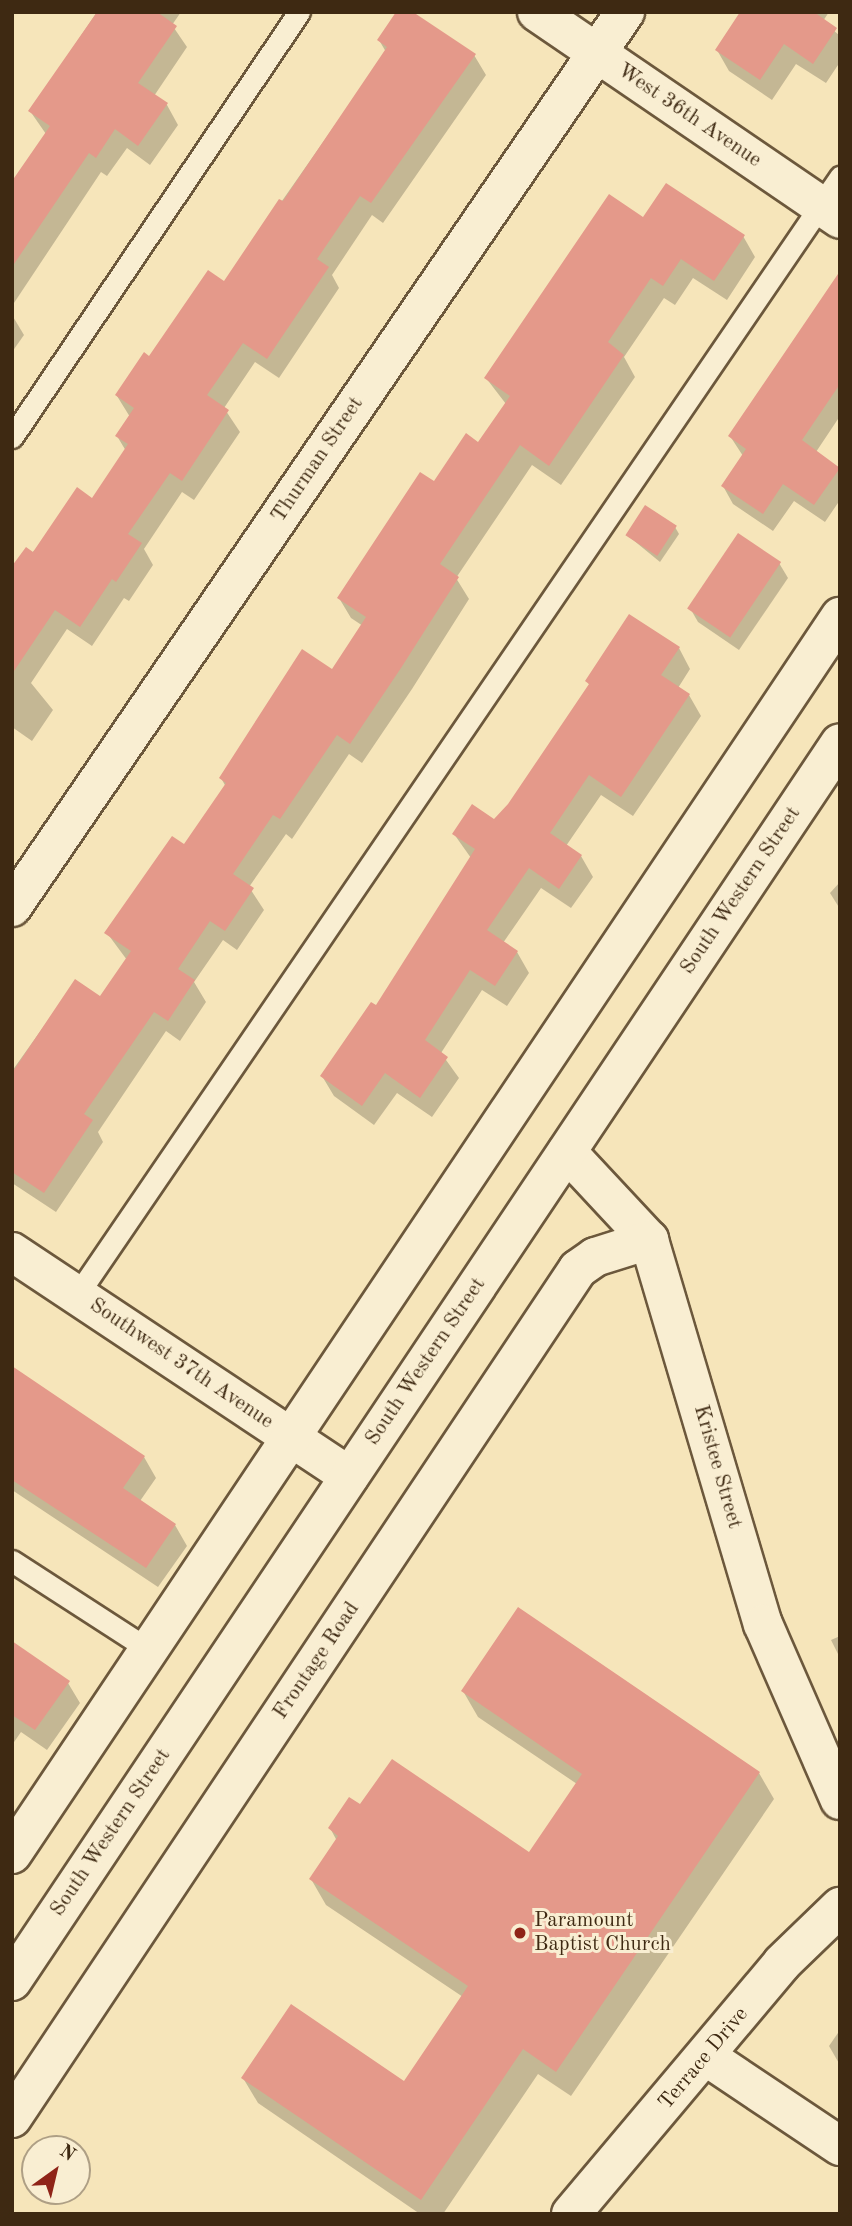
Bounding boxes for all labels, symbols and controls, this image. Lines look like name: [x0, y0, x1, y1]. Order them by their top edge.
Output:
street label: West 36th Avenue: [612, 59, 766, 173]
street label: Thurman Street: [267, 392, 369, 528]
street label: South Western Street: [675, 802, 807, 980]
street label: South Western Street: [360, 1273, 492, 1451]
street label: Southwest 37th Avenue: [84, 1293, 278, 1435]
street label: Kristee Street: [687, 1402, 747, 1532]
street label: Frontage Road: [269, 1598, 365, 1724]
street label: South Western Street: [45, 1744, 177, 1922]
place label: Paramount Baptist Church: [534, 1908, 671, 1958]
marker: Paramount Baptist Church: [512, 1925, 528, 1941]
street label: Terrace Drive: [654, 2003, 754, 2115]
north arrow: [21, 2135, 91, 2205]
text: N: [56, 2142, 78, 2166]

